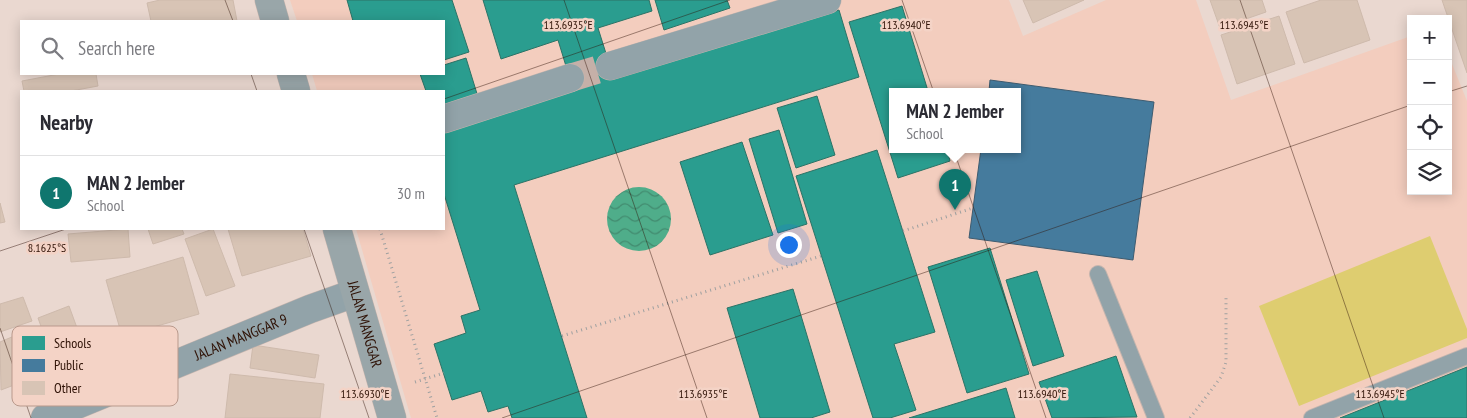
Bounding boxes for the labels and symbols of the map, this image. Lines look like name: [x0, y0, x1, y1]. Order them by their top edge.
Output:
text: 113.6935°E: [543, 17, 593, 32]
text: 113.6940°E: [881, 17, 931, 32]
text: 113.6945°E: [1219, 17, 1269, 32]
pin: 1: [939, 169, 971, 210]
your location: [776, 232, 802, 258]
text: 8.1625°S: [28, 240, 66, 255]
street label: JALAN MANGGAR: [343, 277, 387, 369]
street label: JALAN MANGGAR 9: [190, 309, 290, 365]
legend: [12, 326, 178, 406]
text: Schools: [54, 334, 91, 352]
text: Public: [54, 356, 83, 374]
text: Other: [54, 379, 81, 397]
text: 113.6930°E: [340, 386, 390, 401]
text: 113.6935°E: [678, 386, 728, 401]
text: 113.6940°E: [1017, 386, 1067, 401]
text: 113.6945°E: [1355, 386, 1405, 401]

